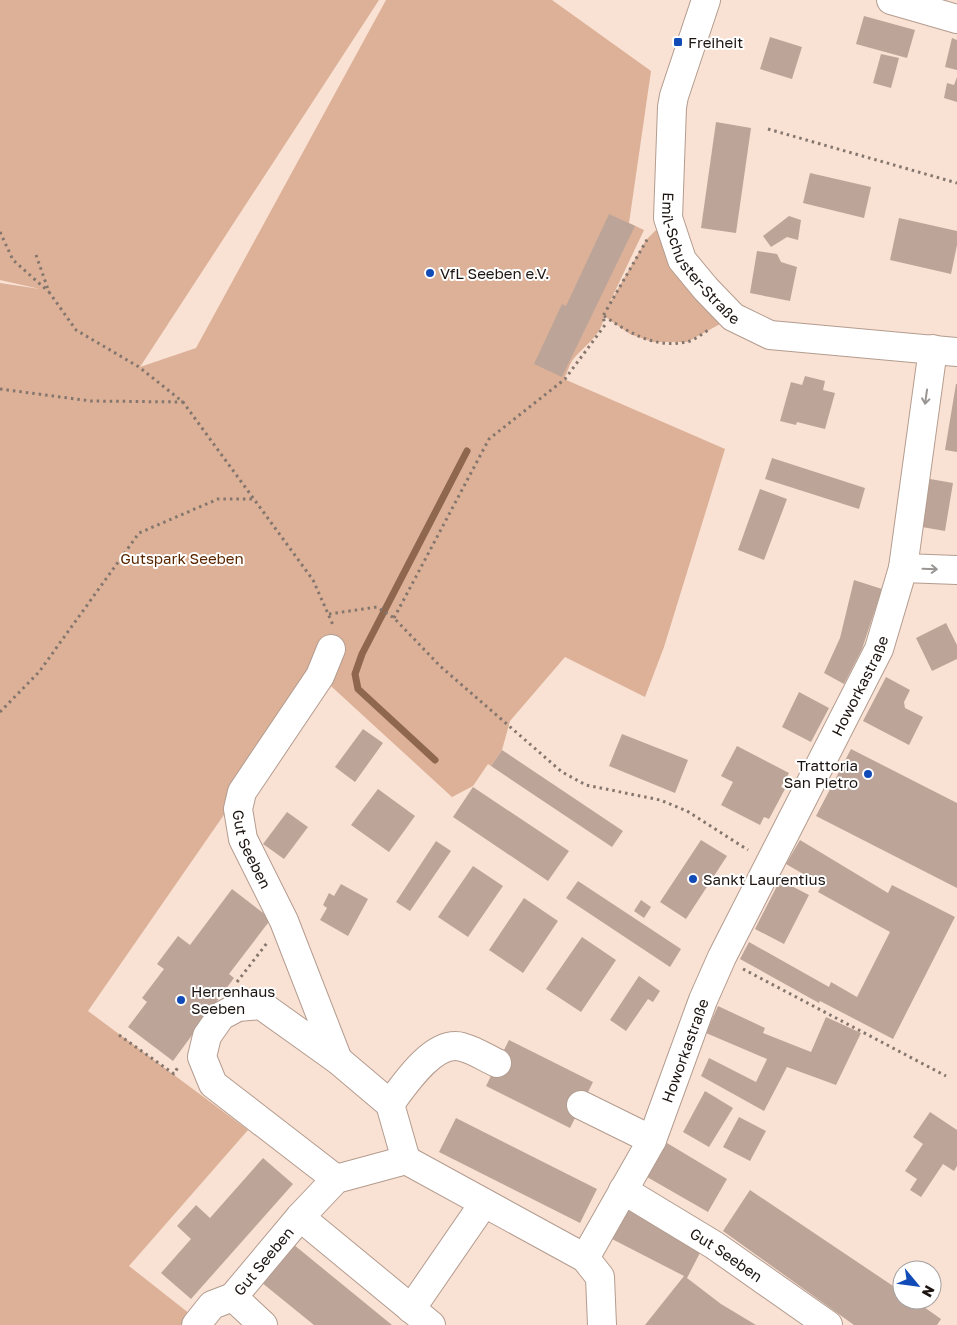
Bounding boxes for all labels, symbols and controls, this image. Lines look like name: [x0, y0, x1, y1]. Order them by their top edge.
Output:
place label: Freiheit: [688, 33, 743, 51]
marker: Freiheit: [672, 36, 684, 48]
street label: Emil-Schuster-Straße: [659, 192, 743, 328]
place label: VfL Seeben e.V.: [440, 264, 549, 282]
marker: VfL Seeben e.V.: [424, 267, 436, 279]
one-way arrow: [921, 389, 931, 405]
park label: Gutspark Seeben: [120, 549, 244, 567]
one-way arrow: [922, 564, 938, 573]
street label: Howorkastraße: [827, 633, 892, 739]
place label: Trattoria San Pietro: [784, 756, 858, 791]
marker: Trattoria San Pietro: [862, 768, 874, 780]
street label: Gut Seeben: [229, 808, 275, 891]
place label: Sankt Laurentius: [703, 870, 826, 888]
marker: Sankt Laurentius: [687, 873, 699, 885]
place label: Herrenhaus Seeben: [191, 982, 275, 1017]
marker: Herrenhaus Seeben: [175, 994, 187, 1006]
street label: Howorkastraße: [657, 996, 712, 1105]
street label: Gut Seeben: [229, 1223, 297, 1299]
street label: Gut Seeben: [687, 1224, 766, 1285]
north arrow: [892, 1260, 942, 1310]
text: N: [919, 1283, 939, 1300]

